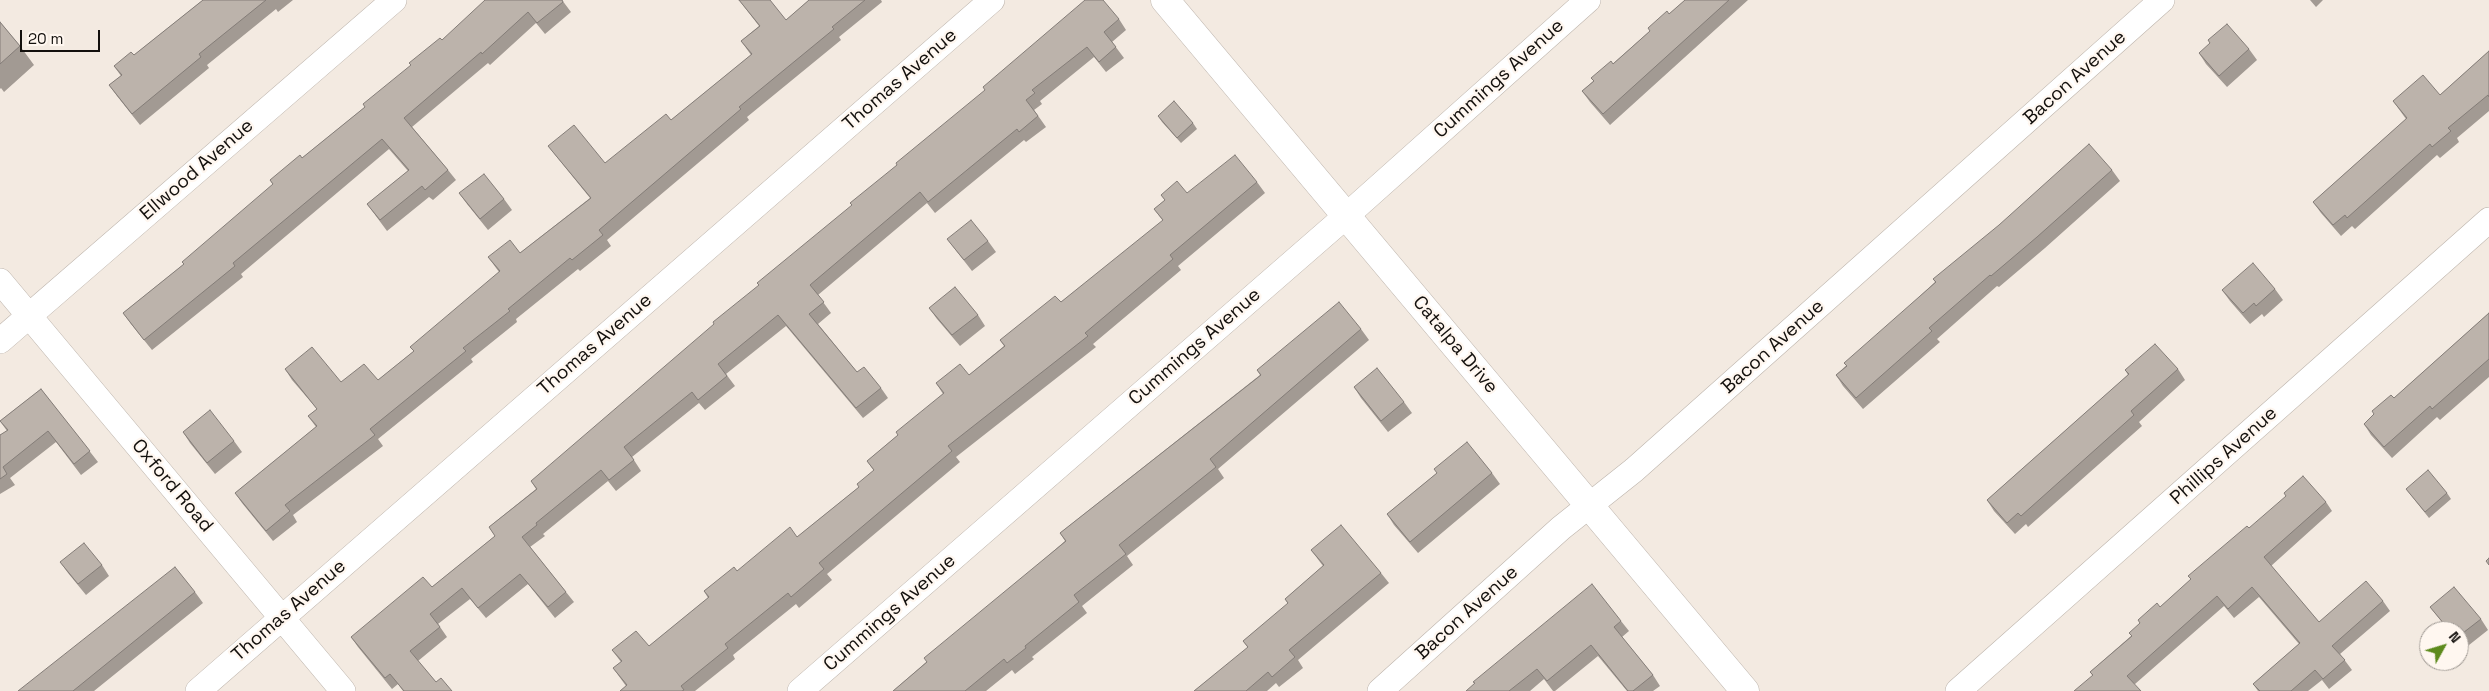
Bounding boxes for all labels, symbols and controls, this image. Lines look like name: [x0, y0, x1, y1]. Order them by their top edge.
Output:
street label: Cummings Avenue: [1429, 15, 1569, 143]
scale bar: [22, 20, 102, 52]
street label: Thomas Avenue: [838, 24, 962, 136]
street label: Bacon Avenue: [2019, 26, 2131, 130]
text: 20 m: [28, 29, 63, 48]
street label: Ellwood Avenue: [136, 115, 258, 225]
street label: Cummings Avenue: [1125, 284, 1265, 410]
street label: Thomas Avenue: [533, 289, 657, 401]
street label: Catalpa Drive: [1408, 292, 1502, 398]
street label: Bacon Avenue: [1717, 295, 1829, 399]
street label: Phillips Avenue: [2166, 402, 2282, 510]
street label: Oxford Road: [127, 435, 217, 537]
street label: Cummings Avenue: [820, 550, 960, 676]
street label: Thomas Avenue: [227, 555, 351, 667]
street label: Bacon Avenue: [1411, 561, 1523, 665]
north arrow: [2419, 621, 2469, 671]
text: N: [2445, 628, 2465, 646]

